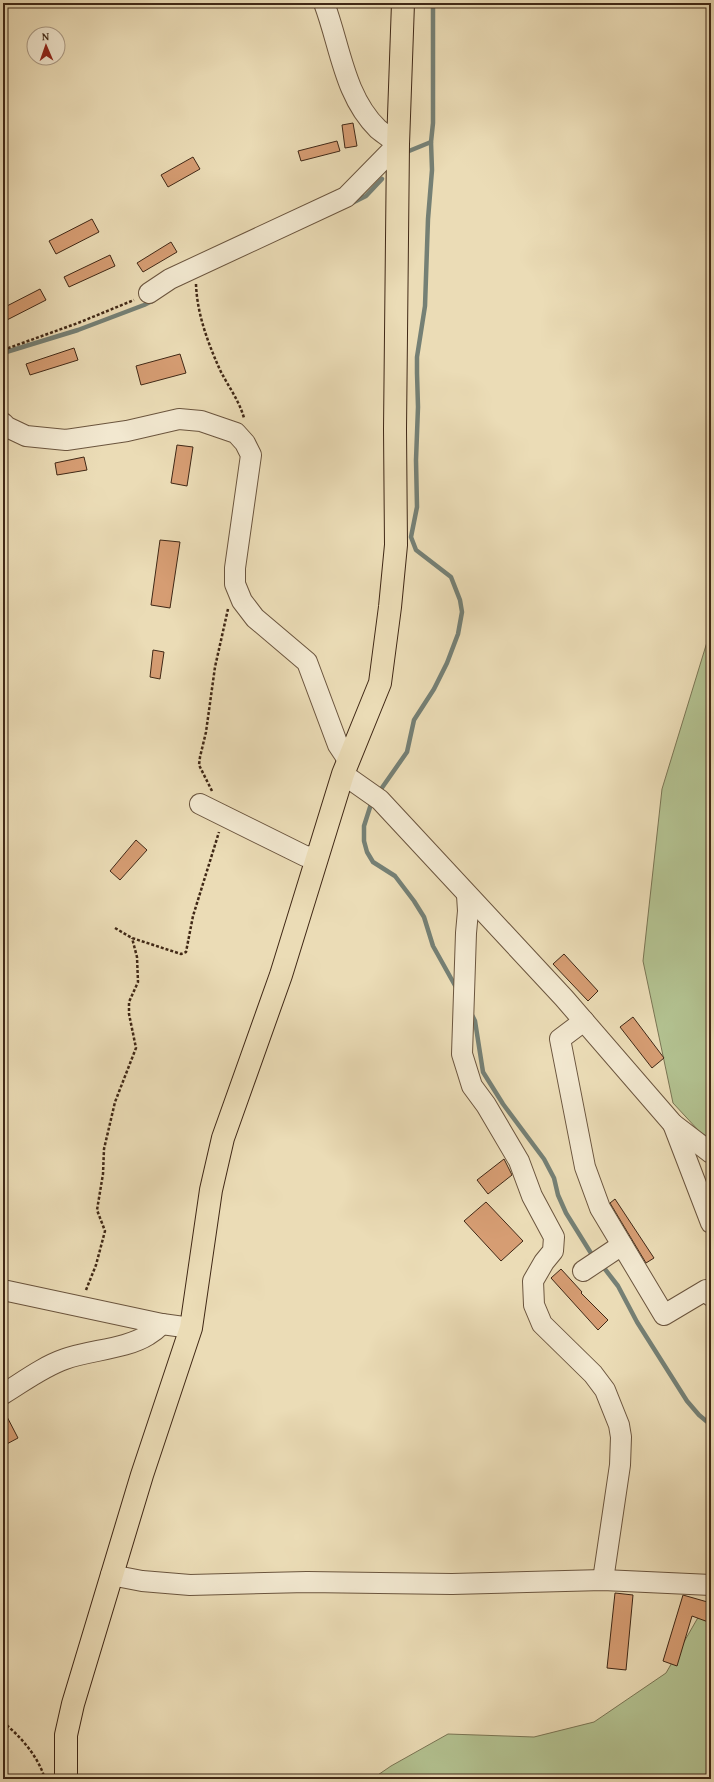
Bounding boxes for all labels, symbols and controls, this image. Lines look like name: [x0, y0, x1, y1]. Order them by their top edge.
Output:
north arrow: [26, 26, 66, 66]
text: N: [42, 28, 50, 44]

